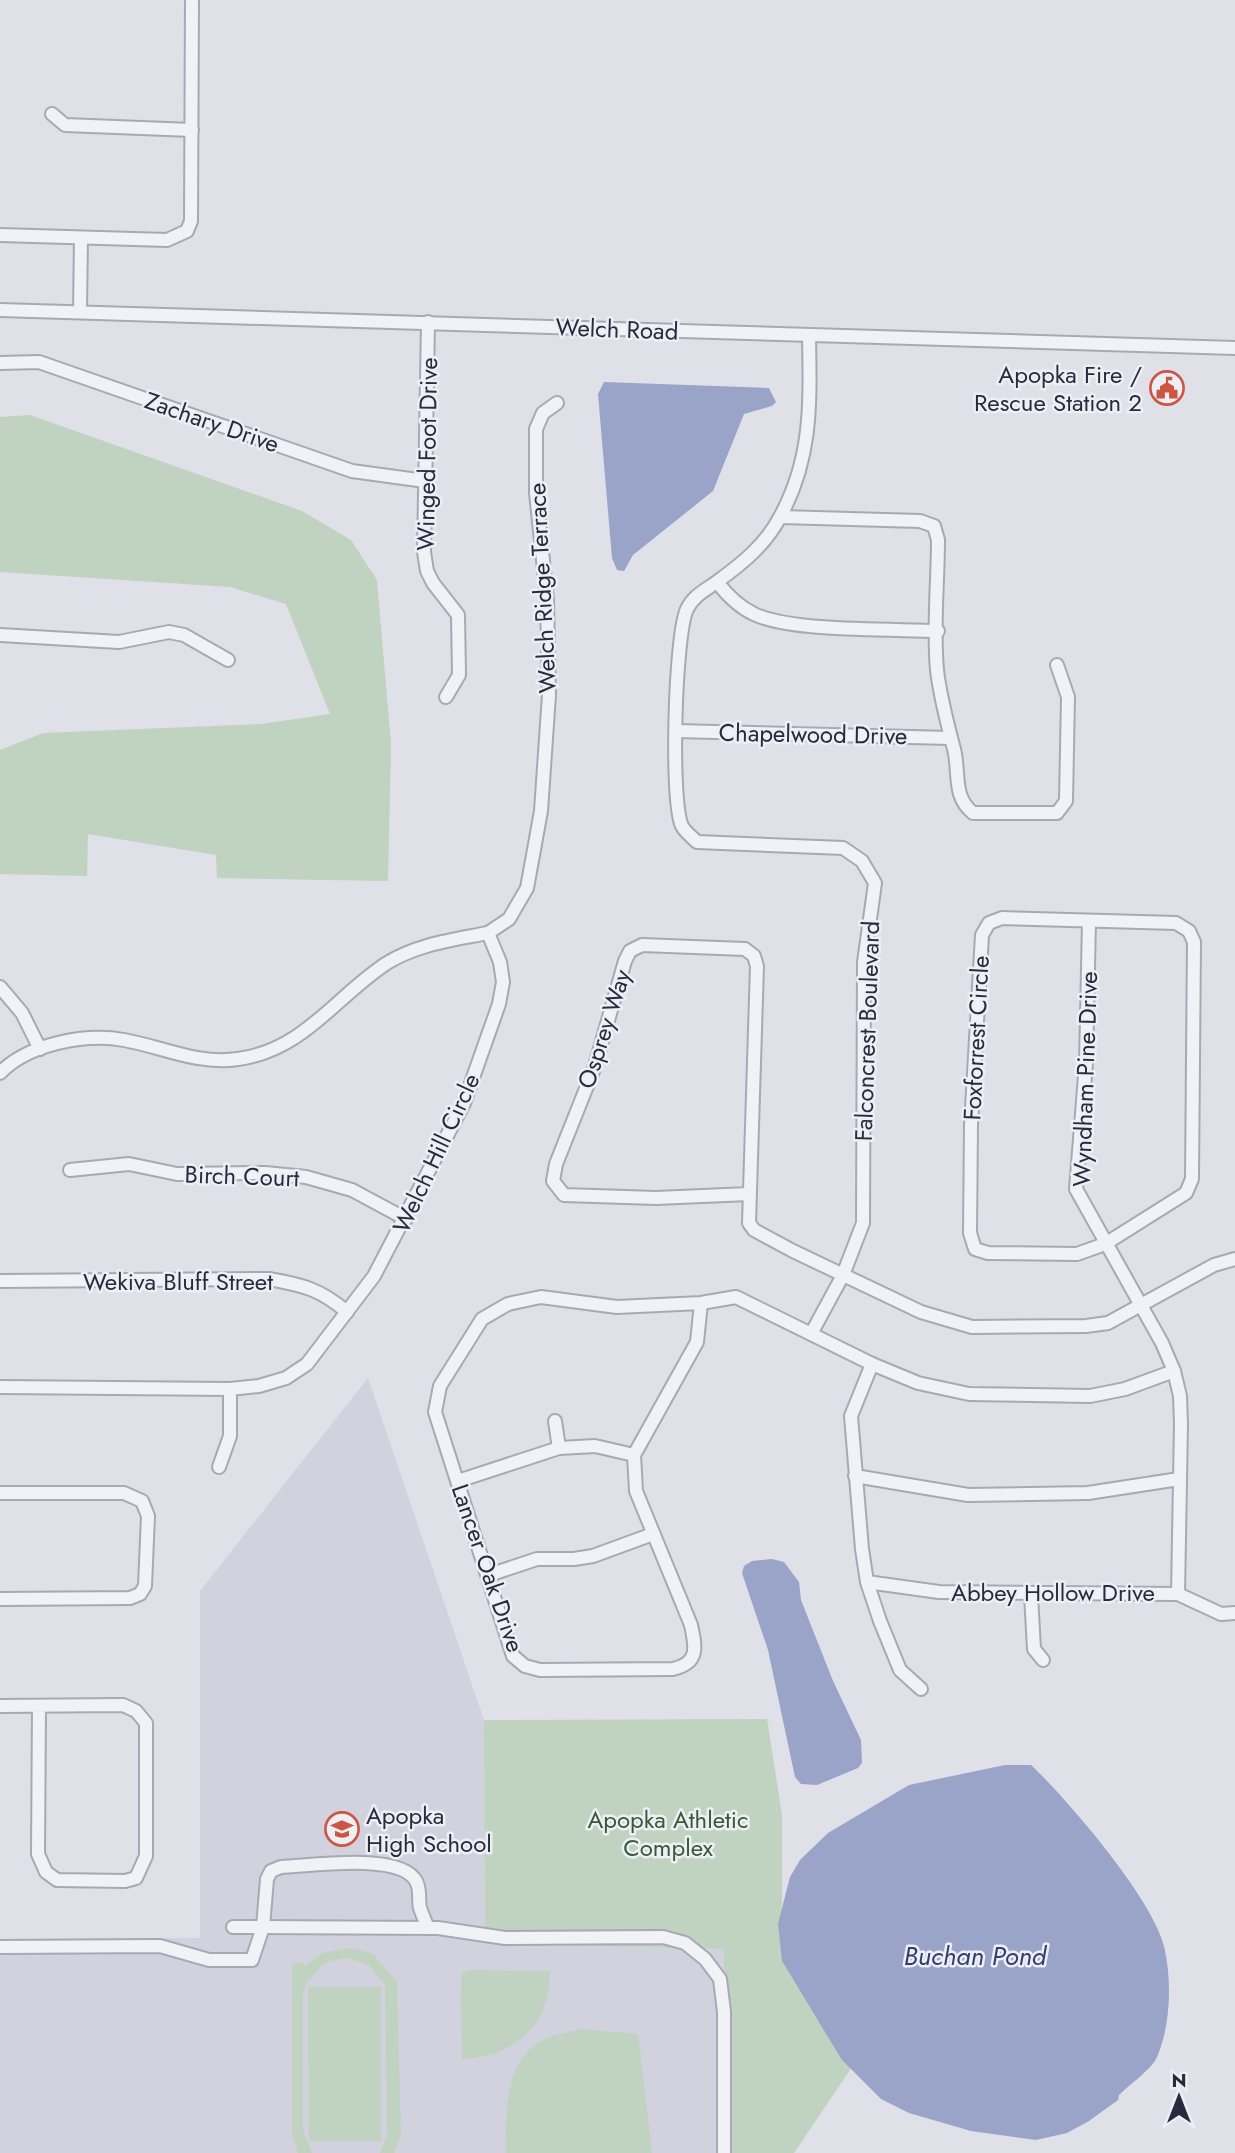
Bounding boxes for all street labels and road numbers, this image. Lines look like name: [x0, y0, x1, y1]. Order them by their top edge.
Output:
street label: Welch Road: [555, 309, 679, 349]
street label: Winged Foot Drive: [408, 357, 446, 551]
street label: Zachary Drive: [140, 383, 284, 461]
street label: Welch Ridge Terrace: [519, 482, 565, 694]
street label: Chapelwood Drive: [718, 715, 908, 753]
street label: Falconcrest Boulevard: [846, 920, 888, 1142]
street label: Foxforrest Circle: [954, 955, 998, 1121]
street label: Osprey Way: [568, 965, 640, 1093]
street label: Wyndham Pine Drive: [1064, 971, 1106, 1187]
street label: Welch Hill Circle: [384, 1067, 488, 1239]
street label: Birch Court: [184, 1157, 300, 1196]
street label: Wekiva Bluff Street: [83, 1264, 273, 1299]
street label: Lancer Oak Drive: [443, 1479, 533, 1657]
street label: Abbey Hollow Drive: [951, 1575, 1155, 1610]

